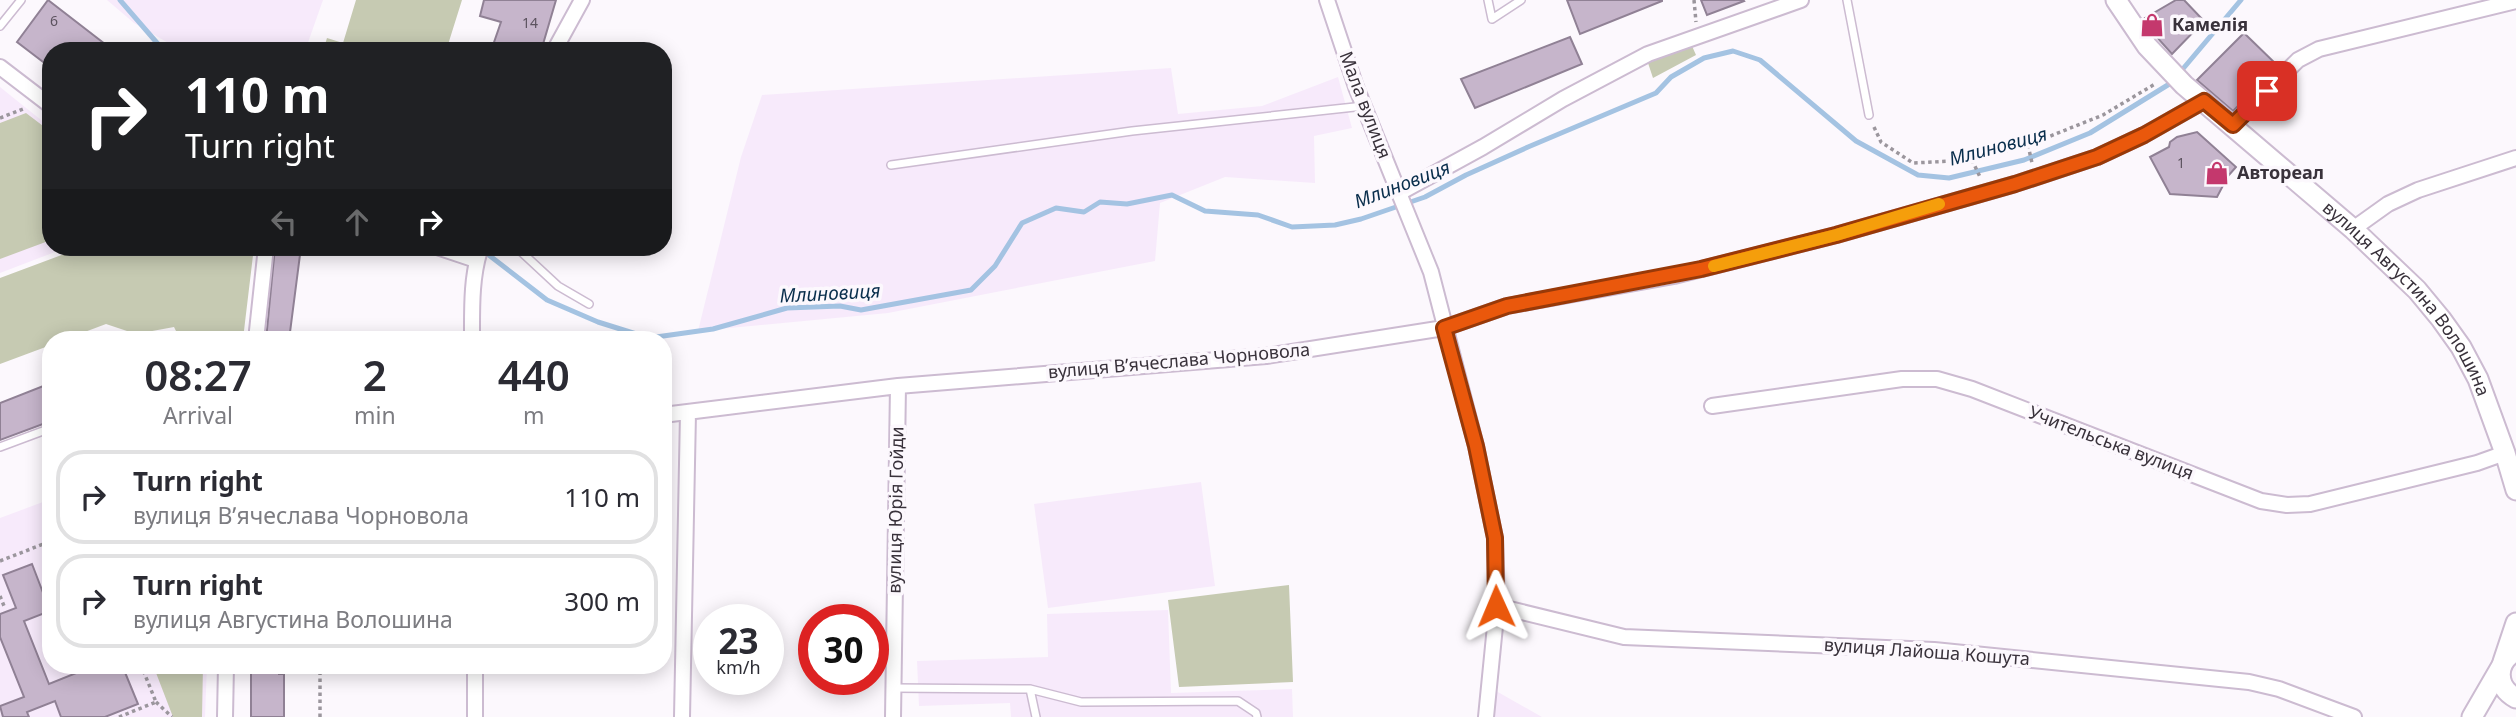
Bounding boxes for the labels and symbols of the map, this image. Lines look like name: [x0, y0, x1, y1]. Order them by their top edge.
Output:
house number: 6: [50, 11, 58, 30]
shop icon: Камелія: [2138, 11, 2166, 39]
place label: Камелія: [2172, 12, 2248, 36]
house number: 14: [522, 13, 538, 32]
street label: Мала вулиця: [1334, 48, 1397, 162]
pin: [2237, 61, 2297, 121]
water label: Млиновиця: [1946, 120, 2050, 172]
house number: 1: [2177, 153, 2185, 172]
water label: Млиновиця: [1350, 154, 1454, 214]
shop icon: Автореал: [2203, 159, 2231, 187]
place label: Автореал: [2237, 160, 2324, 184]
street label: вулиця Августина Волошина: [2318, 195, 2496, 399]
water label: Млиновиця: [779, 277, 881, 309]
street label: вулиця Вʼячеслава Чорновола: [1047, 337, 1311, 383]
street label: Учительська вулиця: [2025, 400, 2197, 485]
street label: вулиця Юрія Гойди: [882, 426, 908, 594]
position arrow: [1459, 569, 1533, 643]
speed limit sign: 30: [798, 604, 889, 695]
street label: вулиця Лайоша Кошута: [1823, 632, 2031, 670]

